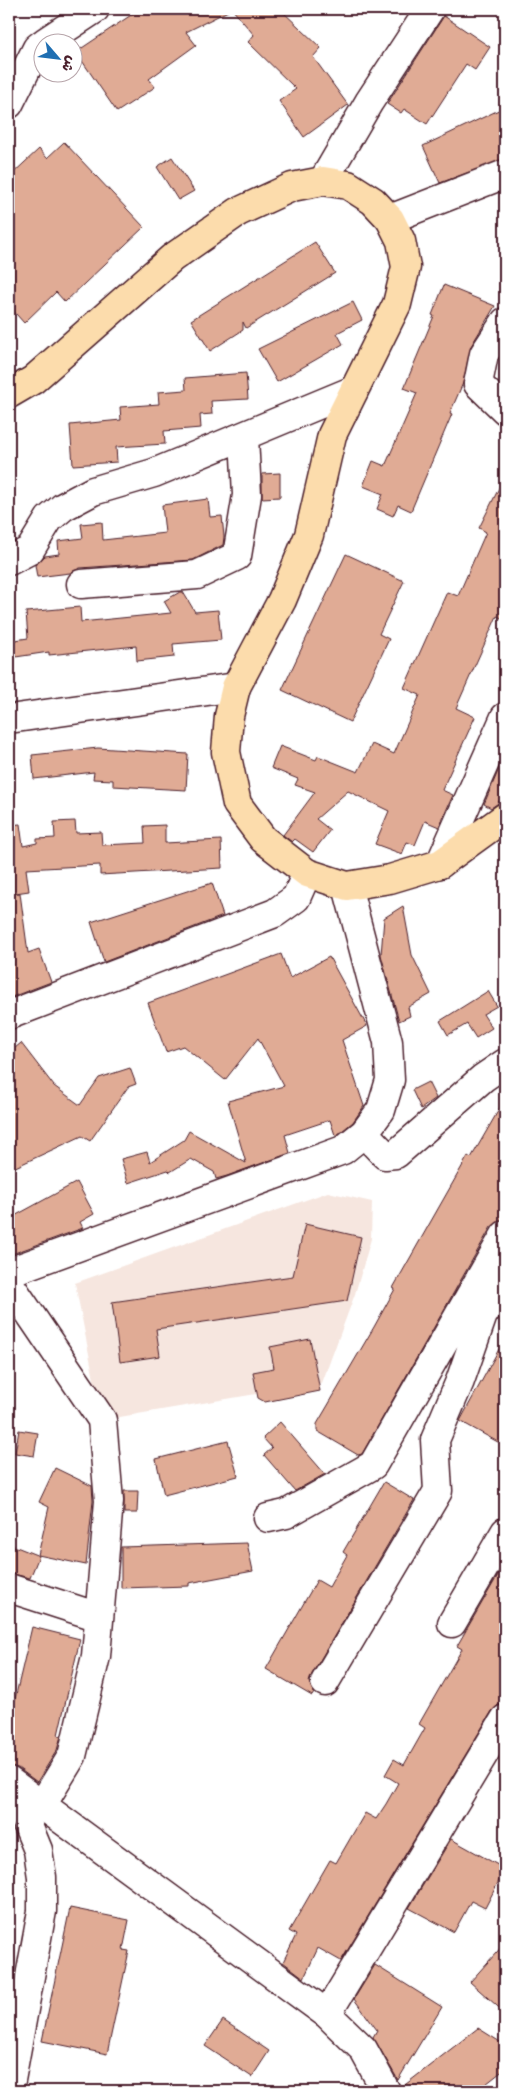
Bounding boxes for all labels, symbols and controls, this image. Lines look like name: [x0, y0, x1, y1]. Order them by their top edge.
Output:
north arrow: [32, 32, 82, 82]
text: ش: [58, 53, 82, 76]

